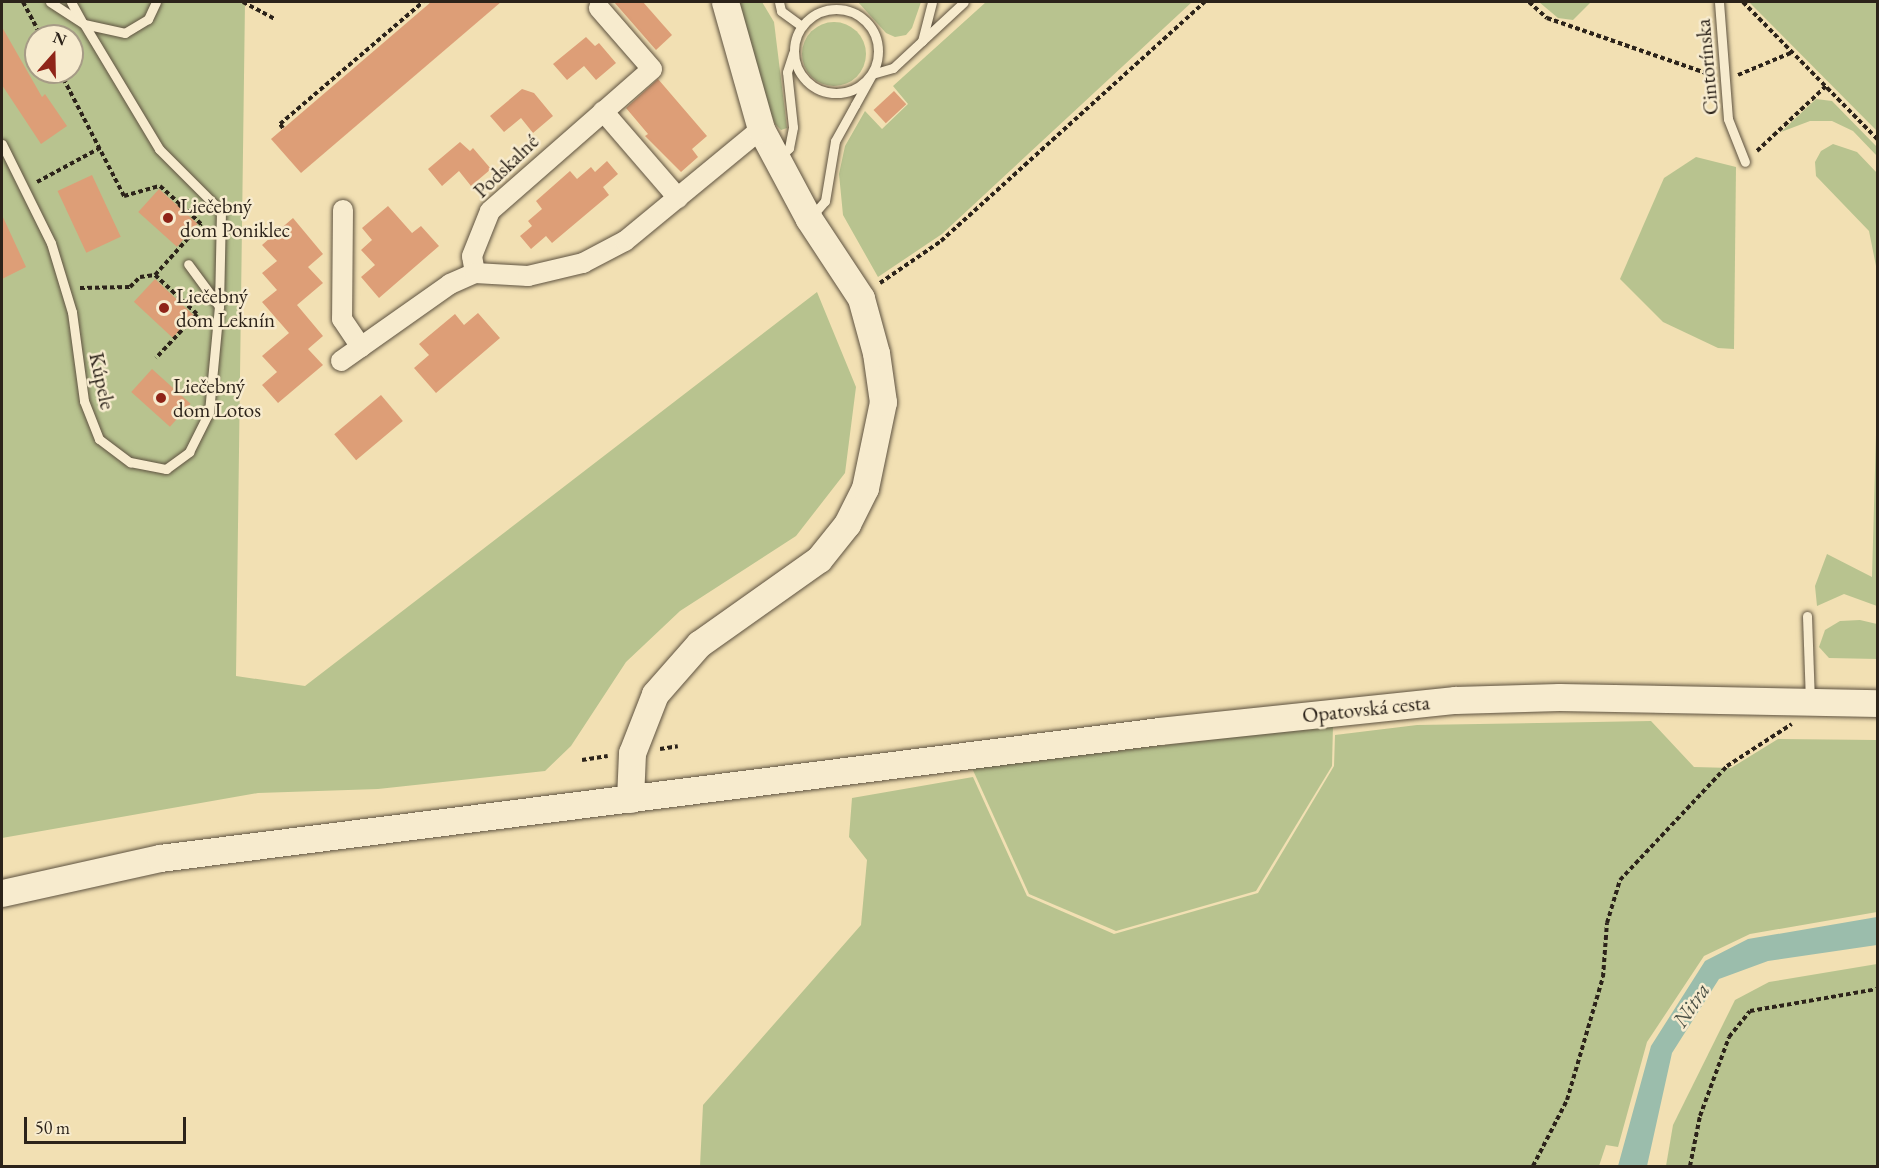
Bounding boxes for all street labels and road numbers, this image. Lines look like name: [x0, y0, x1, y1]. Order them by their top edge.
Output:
street label: Cintorínska: [1690, 18, 1724, 116]
street label: Podskalné: [468, 129, 544, 203]
street label: Kúpele: [84, 350, 120, 412]
street label: Opatovská cesta: [1301, 690, 1431, 728]

